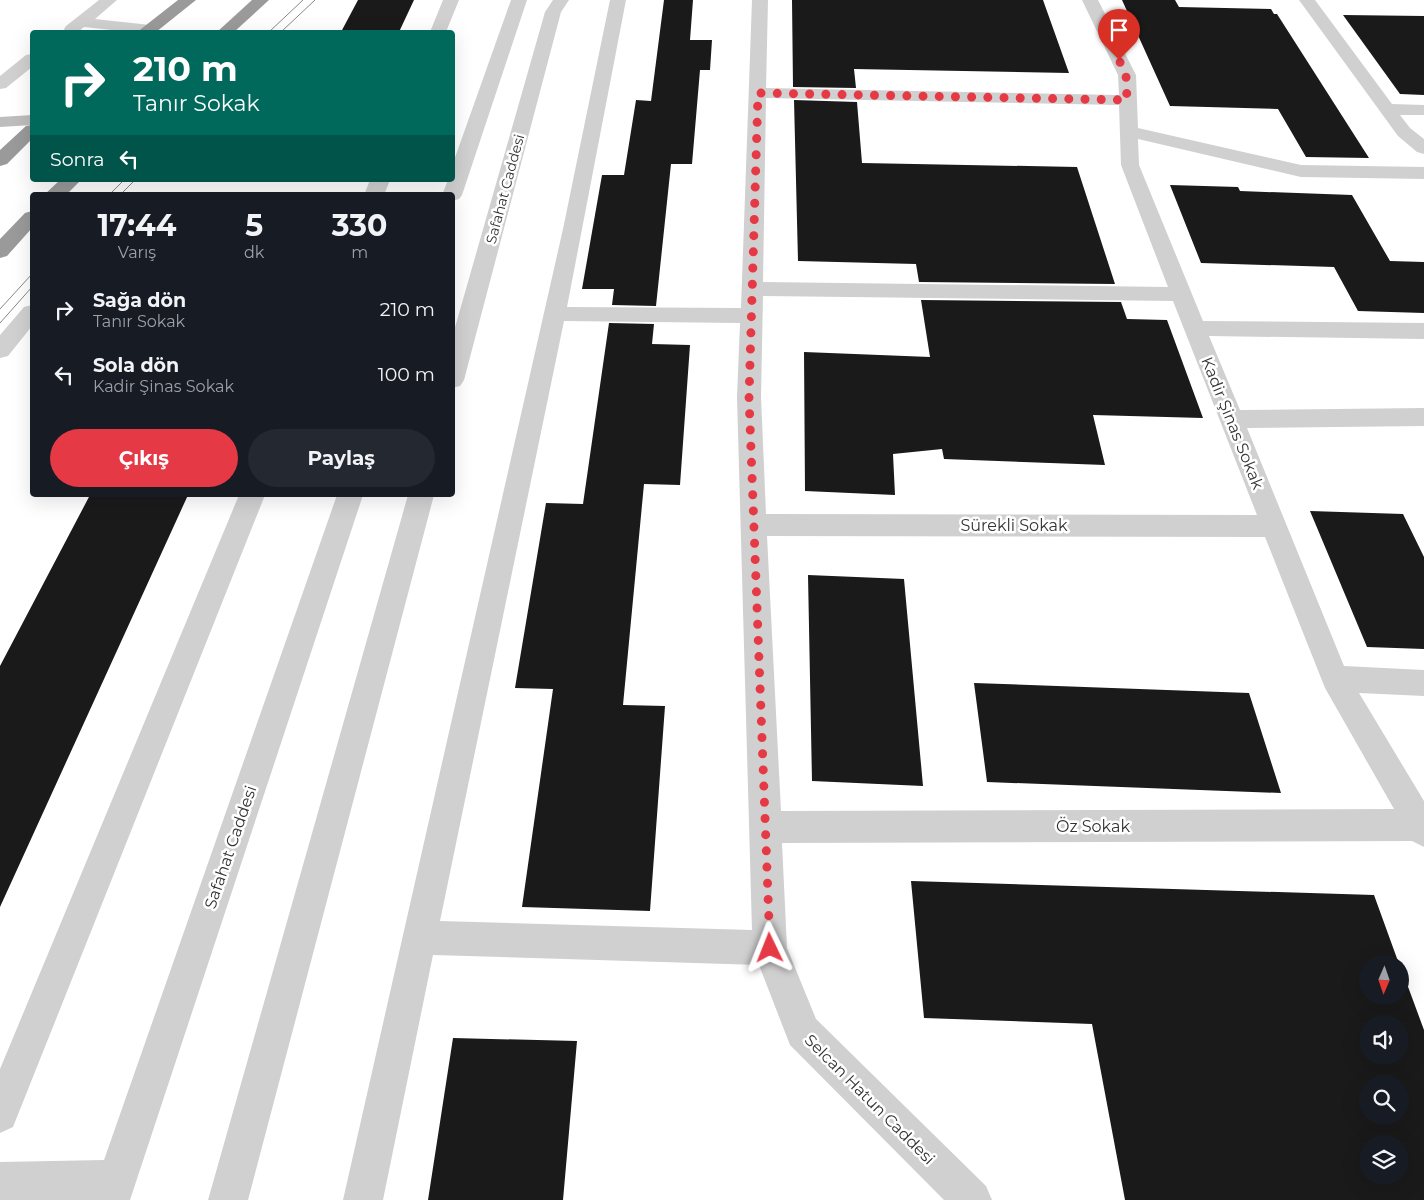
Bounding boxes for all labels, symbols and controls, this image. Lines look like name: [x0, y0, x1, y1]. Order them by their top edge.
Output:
pin: [1098, 9, 1140, 60]
icon: arrive: [1105, 16, 1133, 44]
text: 210 m: [133, 47, 238, 90]
icon: right: [50, 50, 115, 115]
text: Tanır Sokak: [133, 90, 260, 117]
street label: Safahat Caddesi: [482, 132, 528, 246]
icon: left: [115, 145, 143, 173]
text: Sonra: [50, 148, 105, 171]
text: 17:44: [97, 207, 176, 244]
text: 5: [245, 207, 263, 244]
text: 330: [332, 207, 388, 244]
text: Varış: [118, 243, 156, 262]
text: dk: [244, 243, 264, 262]
text: m: [351, 243, 368, 262]
text: Sağa dön: [93, 289, 186, 312]
icon: right: [50, 296, 78, 324]
text: 210 m: [380, 298, 435, 321]
text: Tanır Sokak: [93, 312, 185, 331]
text: Sola dön: [93, 354, 179, 377]
street label: Kadir Şinas Sokak: [1197, 354, 1268, 493]
icon: left: [50, 361, 78, 389]
text: 100 m: [378, 363, 435, 386]
text: Kadir Şinas Sokak: [93, 377, 234, 396]
button: Çıkış: [50, 429, 238, 487]
button: Paylaş: [248, 429, 435, 487]
street label: Sürekli Sokak: [960, 516, 1068, 535]
street label: Safahat Caddesi: [200, 783, 260, 911]
street label: Öz Sokak: [1056, 816, 1130, 836]
position arrow: [743, 921, 795, 973]
north arrow: [1359, 955, 1409, 1005]
map controls: [1359, 955, 1409, 1185]
button: sound: [1359, 1015, 1409, 1065]
street label: Selcan Hatun Caddesi: [801, 1030, 939, 1168]
button: search: [1359, 1075, 1409, 1125]
button: layers: [1359, 1135, 1409, 1185]

